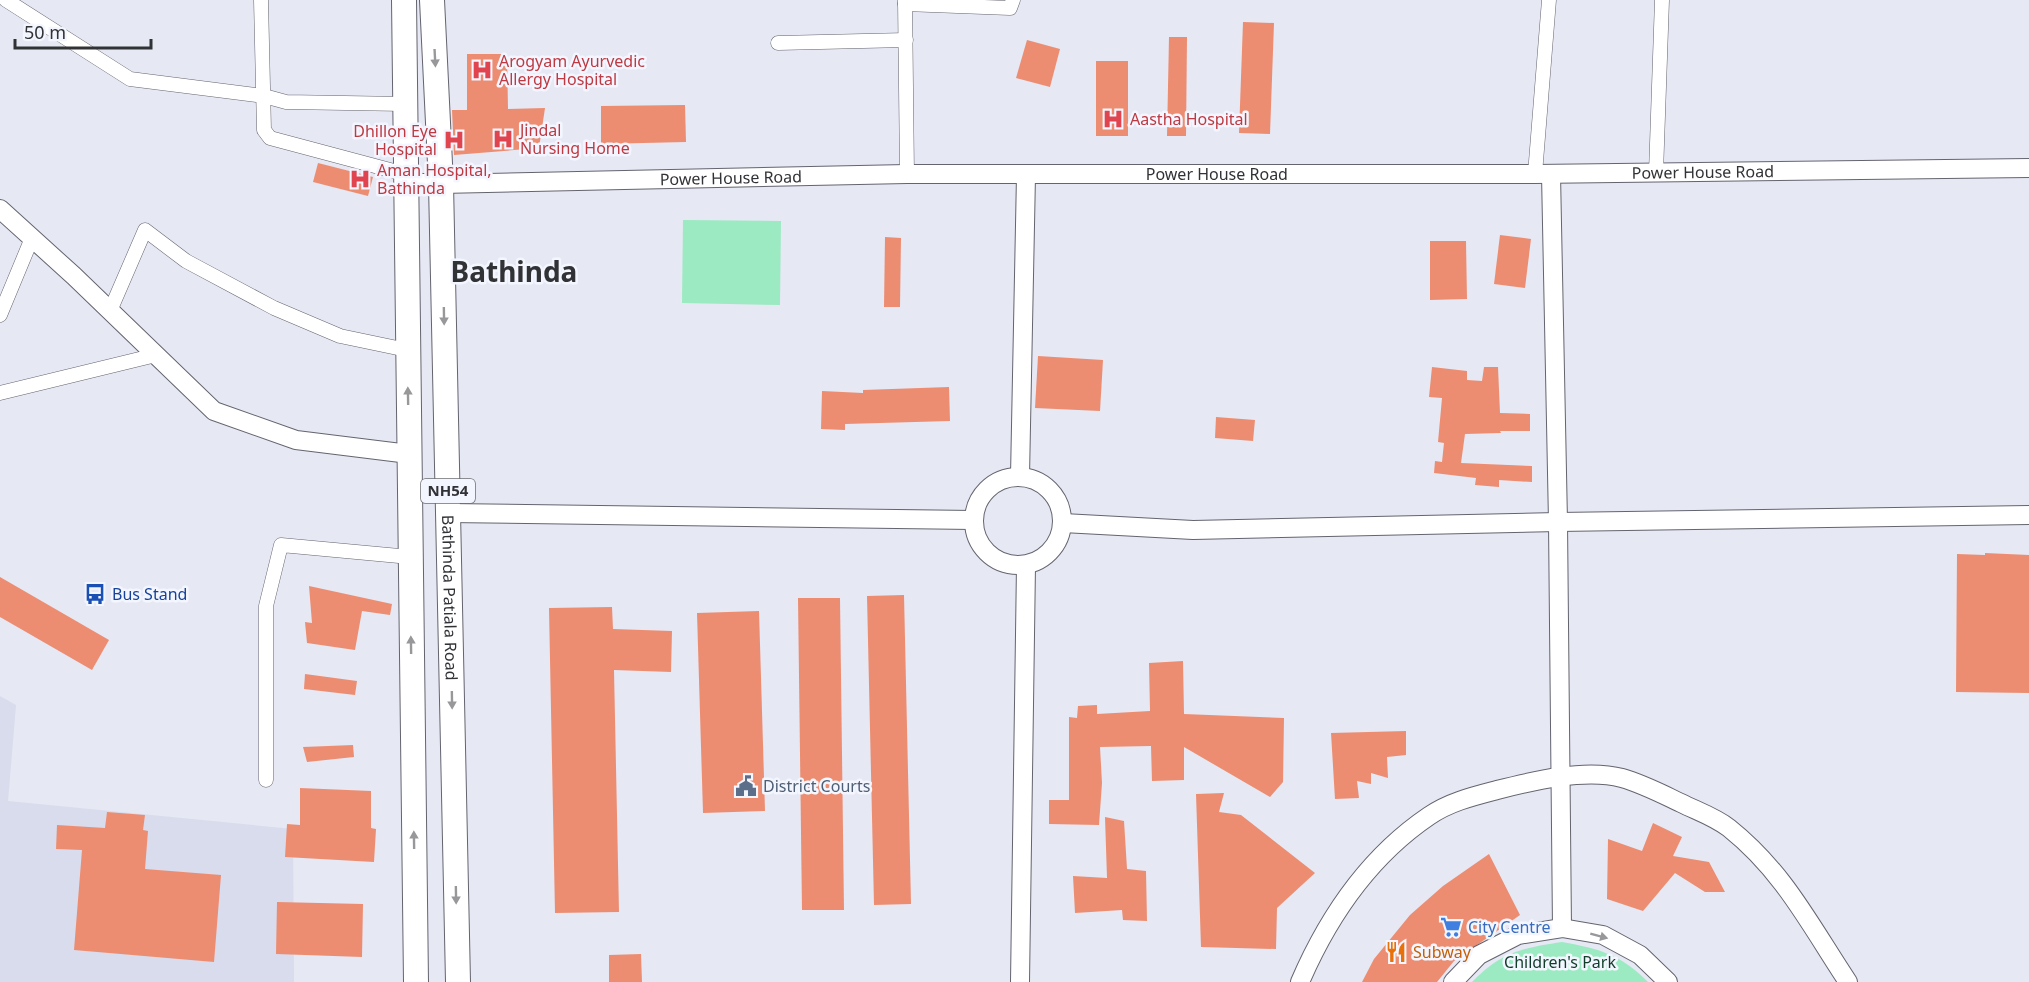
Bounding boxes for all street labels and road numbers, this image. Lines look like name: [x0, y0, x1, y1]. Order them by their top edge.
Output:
street label: Power House Road: [1632, 160, 1774, 184]
street label: Power House Road: [1146, 163, 1288, 185]
street label: Power House Road: [660, 165, 802, 190]
road number: NH54: [421, 479, 475, 503]
street label: Bathinda Patiala Road: [437, 515, 463, 681]

